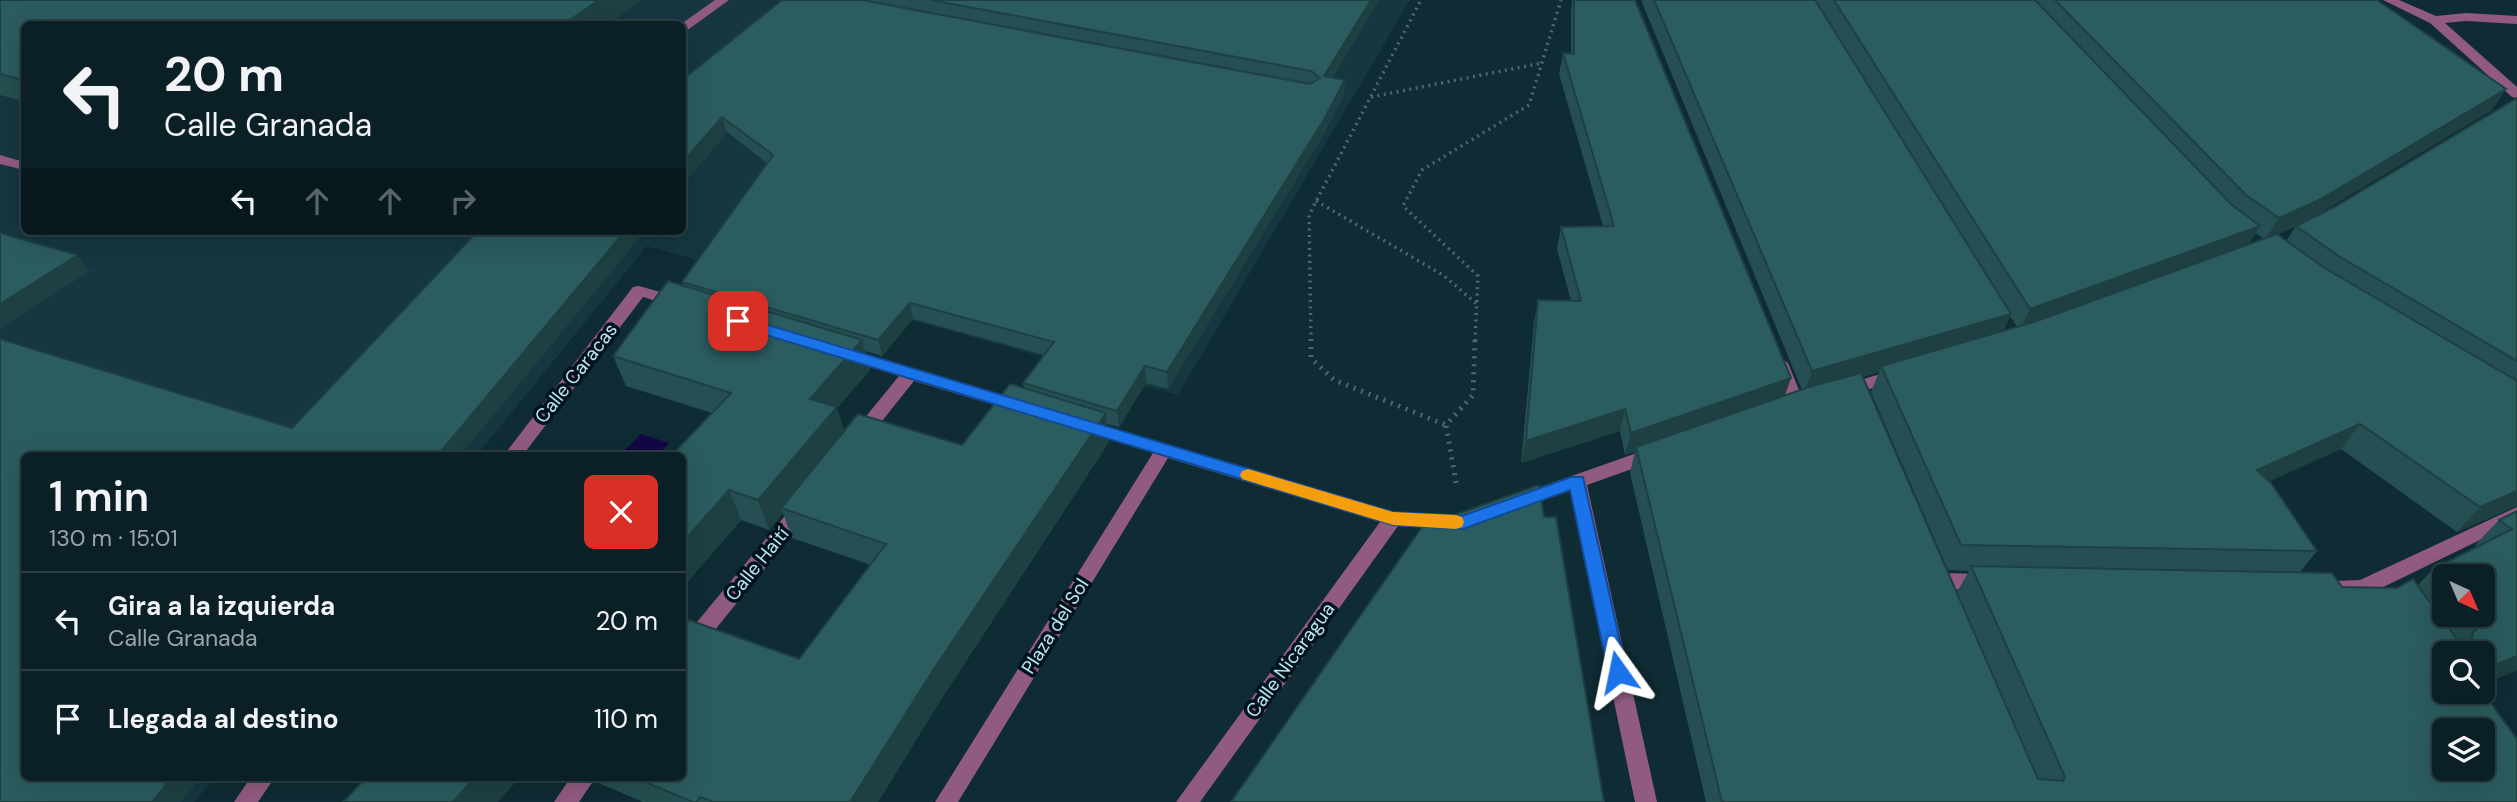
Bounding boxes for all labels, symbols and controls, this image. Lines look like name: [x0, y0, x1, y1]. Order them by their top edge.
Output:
text: 20 m: [164, 42, 284, 106]
icon: left: [49, 49, 140, 140]
text: Calle Granada: [164, 104, 372, 146]
icon: left: [225, 182, 263, 220]
icon: ahead: [298, 182, 336, 220]
icon: ahead: [371, 182, 409, 220]
icon: right: [444, 182, 482, 220]
pin: [708, 291, 768, 351]
icon: arrive: [719, 302, 757, 340]
street label: Calle Caracas: [529, 318, 623, 428]
text: 1 min: [49, 469, 149, 524]
button: close: [584, 475, 658, 549]
street label: Calle Haití: [720, 521, 795, 606]
text: 130 m · 15:01: [49, 523, 178, 553]
north arrow: [2432, 564, 2496, 626]
map controls: [2432, 564, 2495, 781]
street label: Plaza del Sol: [1016, 573, 1094, 679]
text: Gira a la izquierda: [108, 589, 335, 623]
street label: Calle Nicaragua: [1240, 597, 1340, 723]
icon: left: [49, 602, 87, 640]
text: 20 m: [595, 604, 658, 638]
text: Calle Granada: [108, 623, 258, 653]
position arrow: [1581, 635, 1655, 709]
button: search: [2432, 641, 2495, 704]
icon: arrive: [49, 700, 87, 738]
text: Llegada al destino: [108, 702, 339, 736]
text: 110 m: [594, 702, 658, 736]
button: layers: [2432, 718, 2495, 781]

